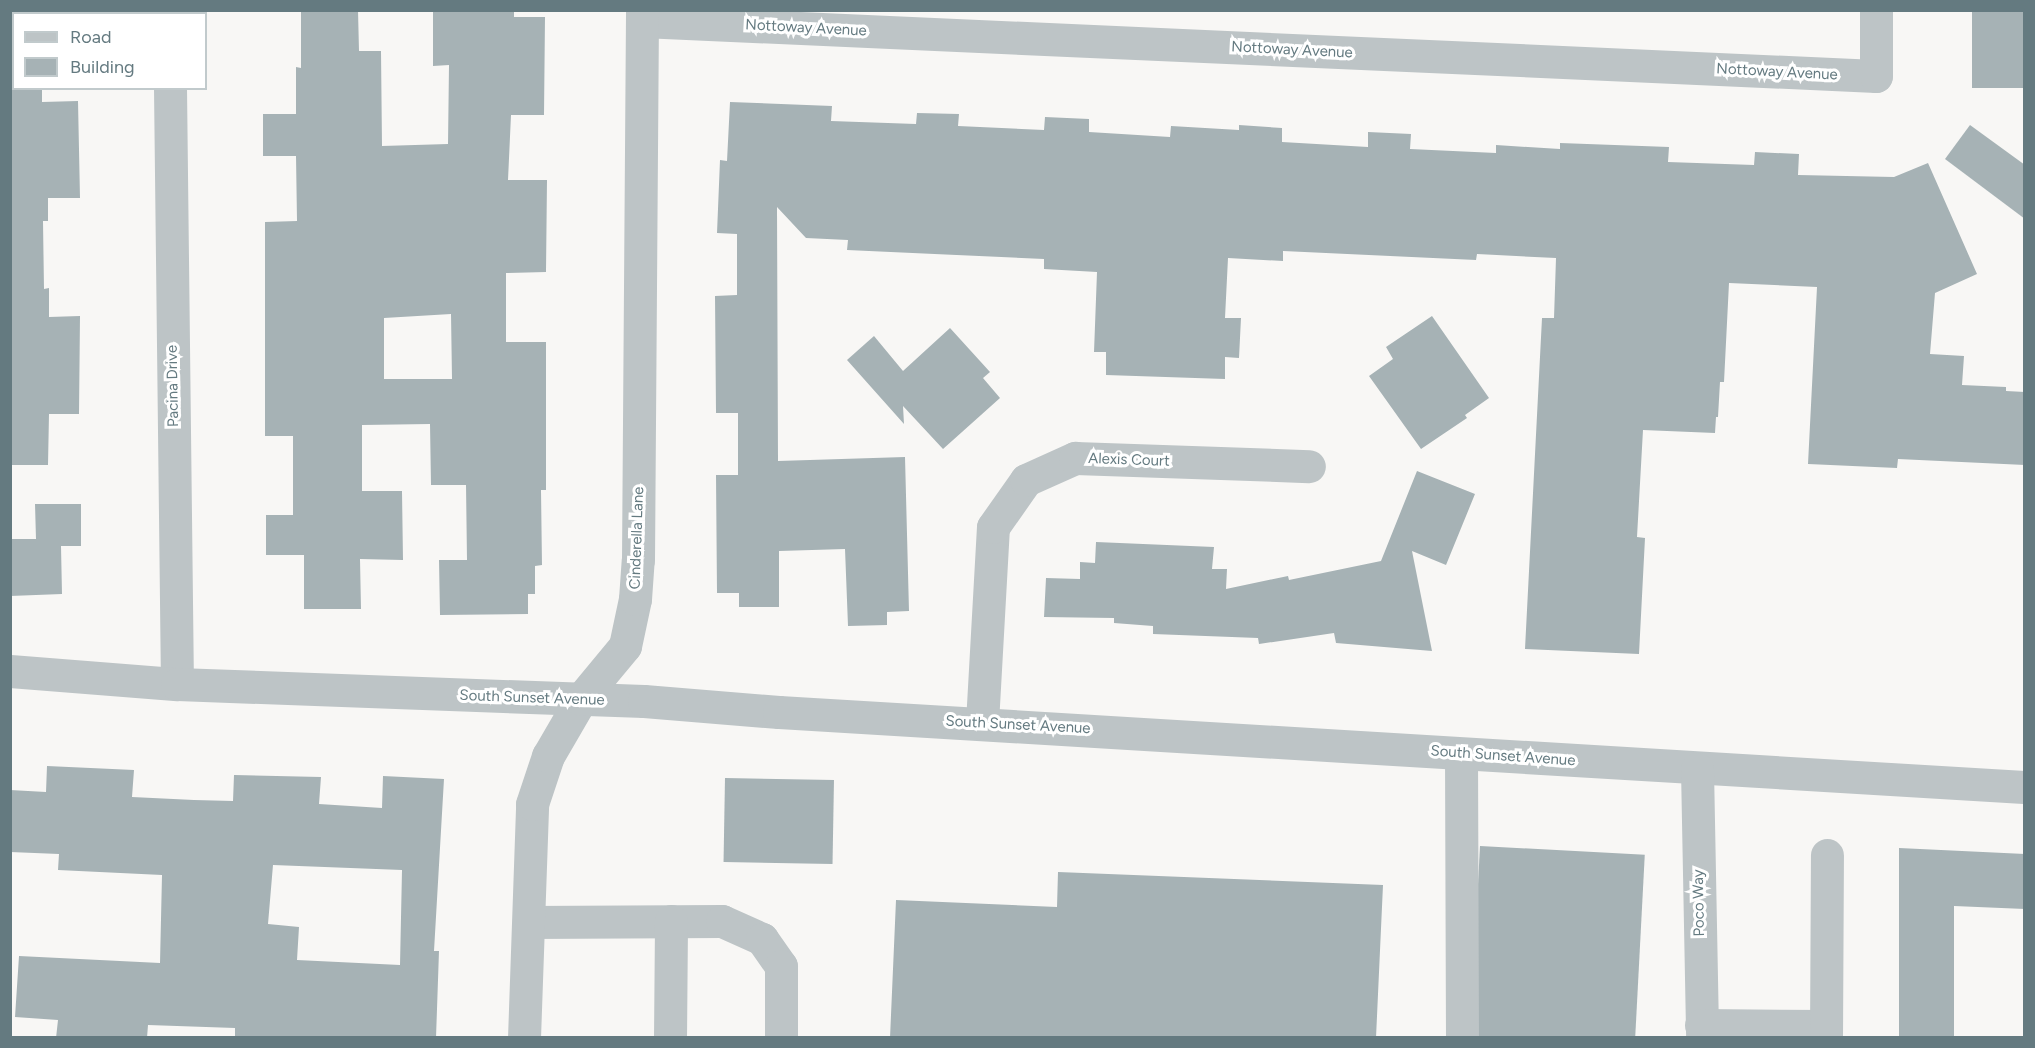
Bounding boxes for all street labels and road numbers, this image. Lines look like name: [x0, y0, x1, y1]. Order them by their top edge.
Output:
street label: Nottoway Avenue: [745, 16, 867, 40]
street label: Nottoway Avenue: [1231, 38, 1353, 62]
street label: Nottoway Avenue: [1716, 60, 1838, 84]
street label: Pacina Drive: [163, 345, 183, 427]
street label: Alexis Court: [1088, 450, 1170, 470]
street label: Cinderella Lane: [626, 486, 648, 590]
street label: South Sunset Avenue: [459, 686, 605, 710]
street label: South Sunset Avenue: [945, 712, 1091, 738]
street label: South Sunset Avenue: [1430, 742, 1576, 770]
street label: Poco Way: [1689, 869, 1709, 937]

